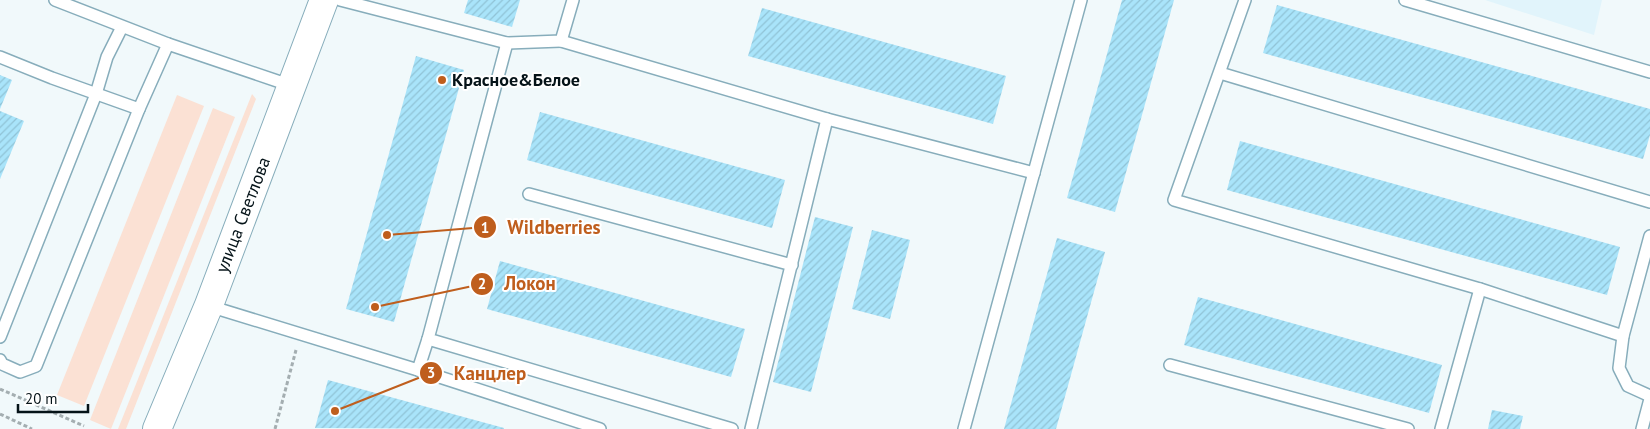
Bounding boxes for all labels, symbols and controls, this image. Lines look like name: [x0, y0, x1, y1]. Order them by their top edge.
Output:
place label: Красное&Белое: [452, 68, 580, 91]
marker: Красное&Белое: [436, 74, 448, 86]
street label: улица Светлова: [210, 154, 275, 276]
callout: Wildberries: [472, 210, 610, 244]
text: Wildberries: [507, 215, 601, 239]
text: 1: [481, 218, 489, 237]
callout: Локон: [469, 267, 566, 301]
text: Локон: [503, 271, 556, 295]
text: 2: [478, 274, 486, 293]
callout: Канцлер: [419, 356, 536, 390]
text: Канцлер: [454, 361, 526, 385]
text: 3: [427, 363, 435, 382]
scale bar: [18, 382, 88, 414]
text: 20 m: [25, 389, 58, 408]

